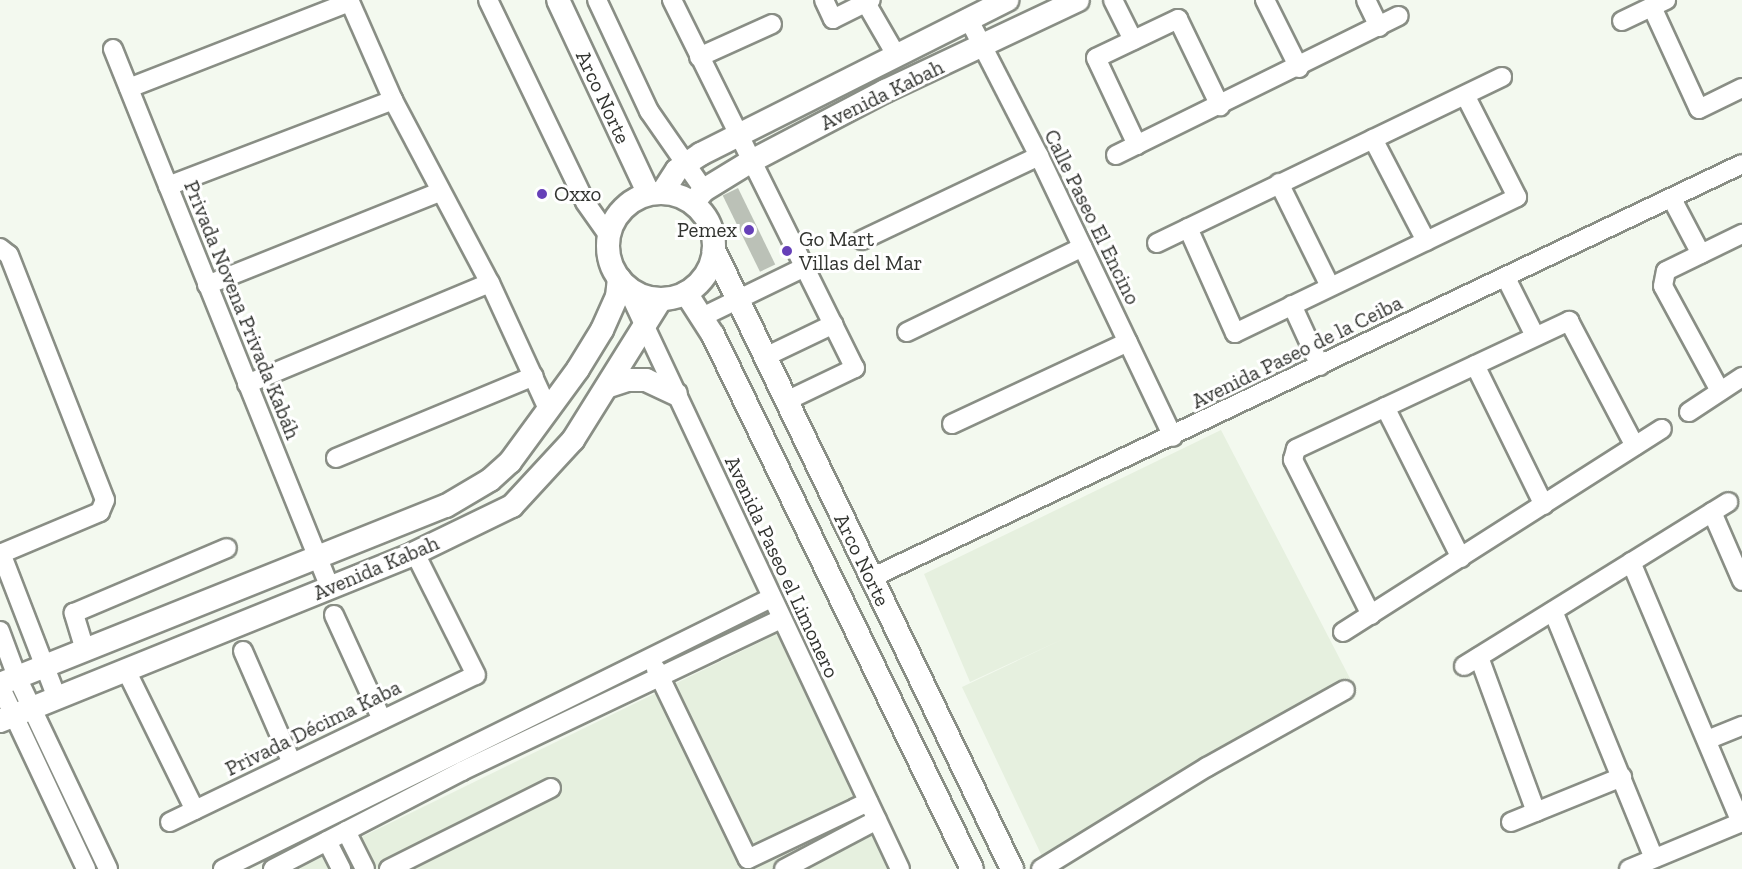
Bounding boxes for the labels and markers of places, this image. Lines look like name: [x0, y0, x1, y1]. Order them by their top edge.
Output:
place label: Oxxo: [554, 181, 601, 207]
marker: Oxxo: [535, 187, 549, 201]
place label: Pemex: [677, 217, 737, 243]
marker: Pemex: [742, 223, 756, 237]
place label: Go Mart Villas del Mar: [799, 226, 922, 276]
marker: Go Mart Villas del Mar: [780, 244, 794, 258]

